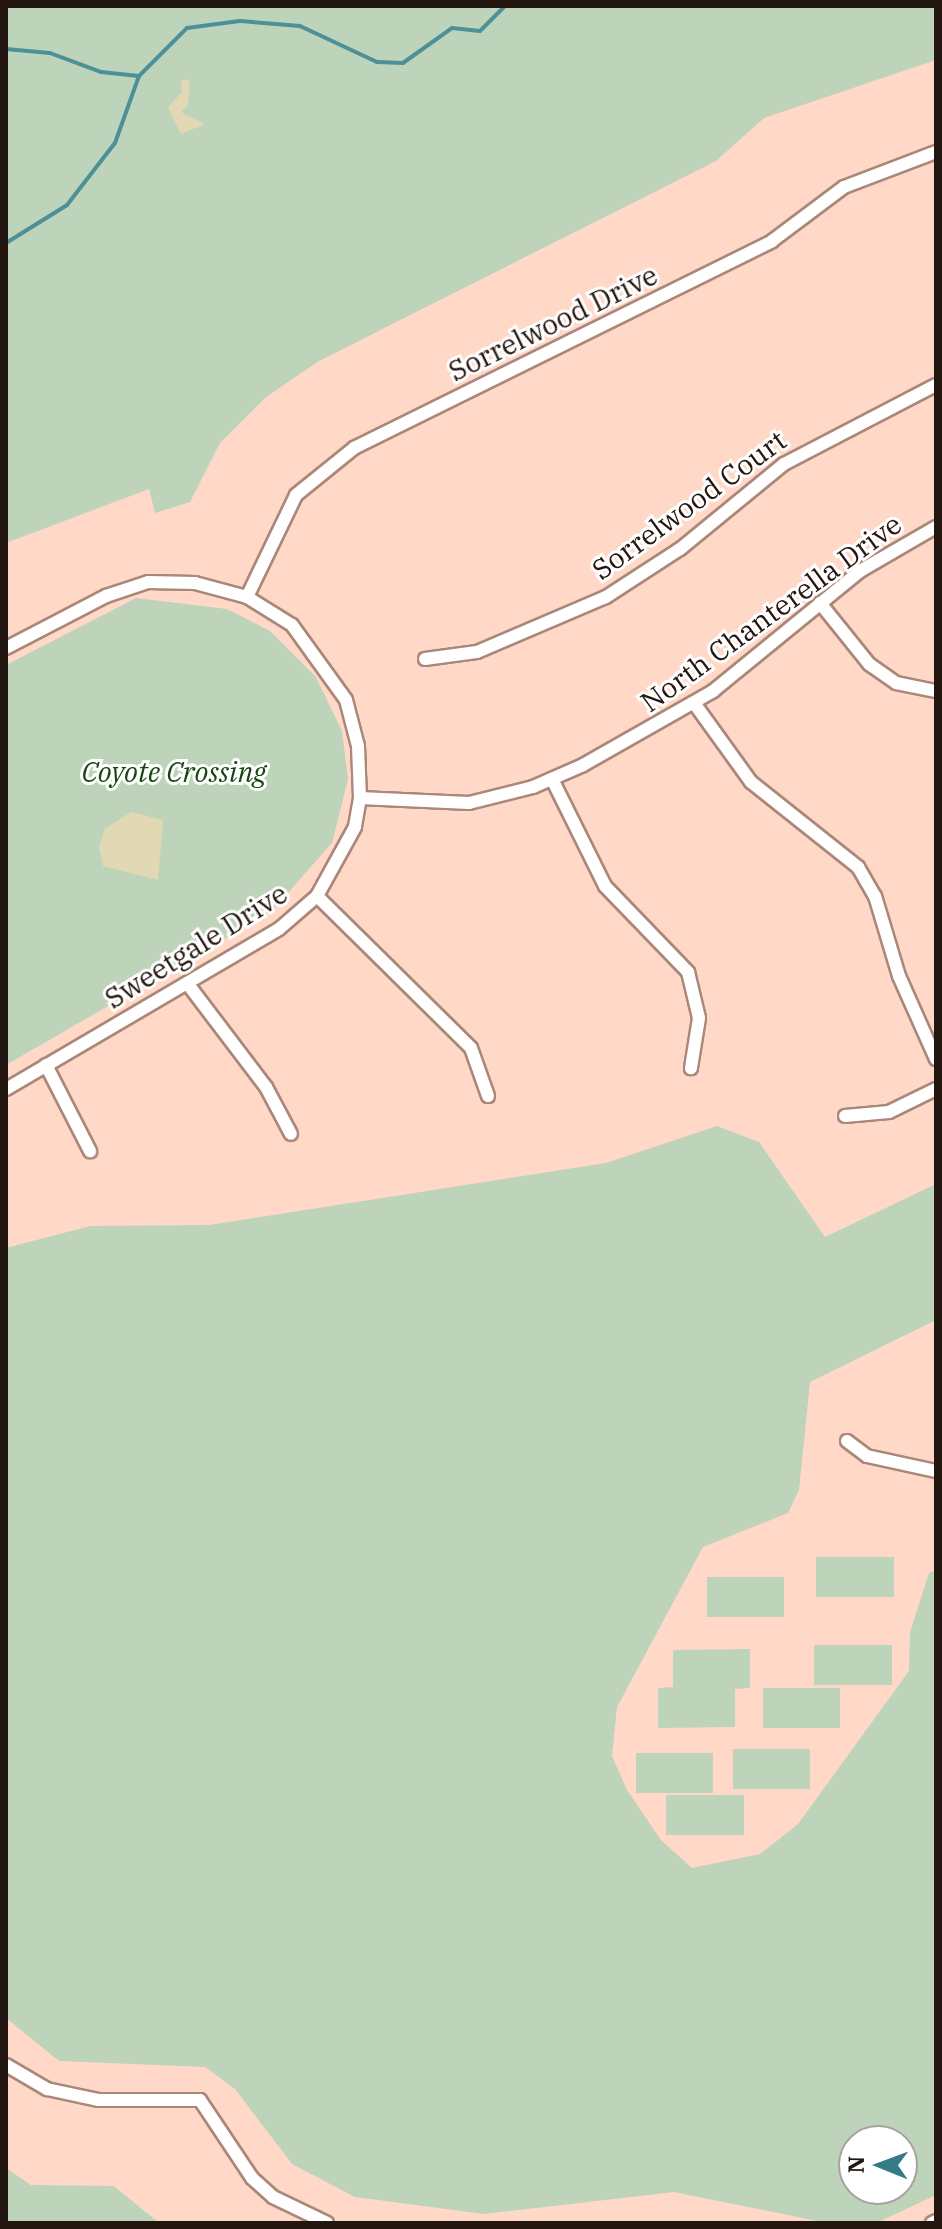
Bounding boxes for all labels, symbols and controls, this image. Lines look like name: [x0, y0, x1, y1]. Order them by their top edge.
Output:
street label: Sorrelwood Drive: [443, 258, 663, 388]
street label: Sorrelwood Court: [586, 423, 792, 587]
street label: North Chanterella Drive: [634, 507, 908, 719]
park label: Coyote Crossing: [81, 755, 267, 789]
street label: Sweetgale Drive: [99, 876, 293, 1016]
north arrow: [838, 2125, 918, 2205]
text: N: [841, 2156, 870, 2174]

